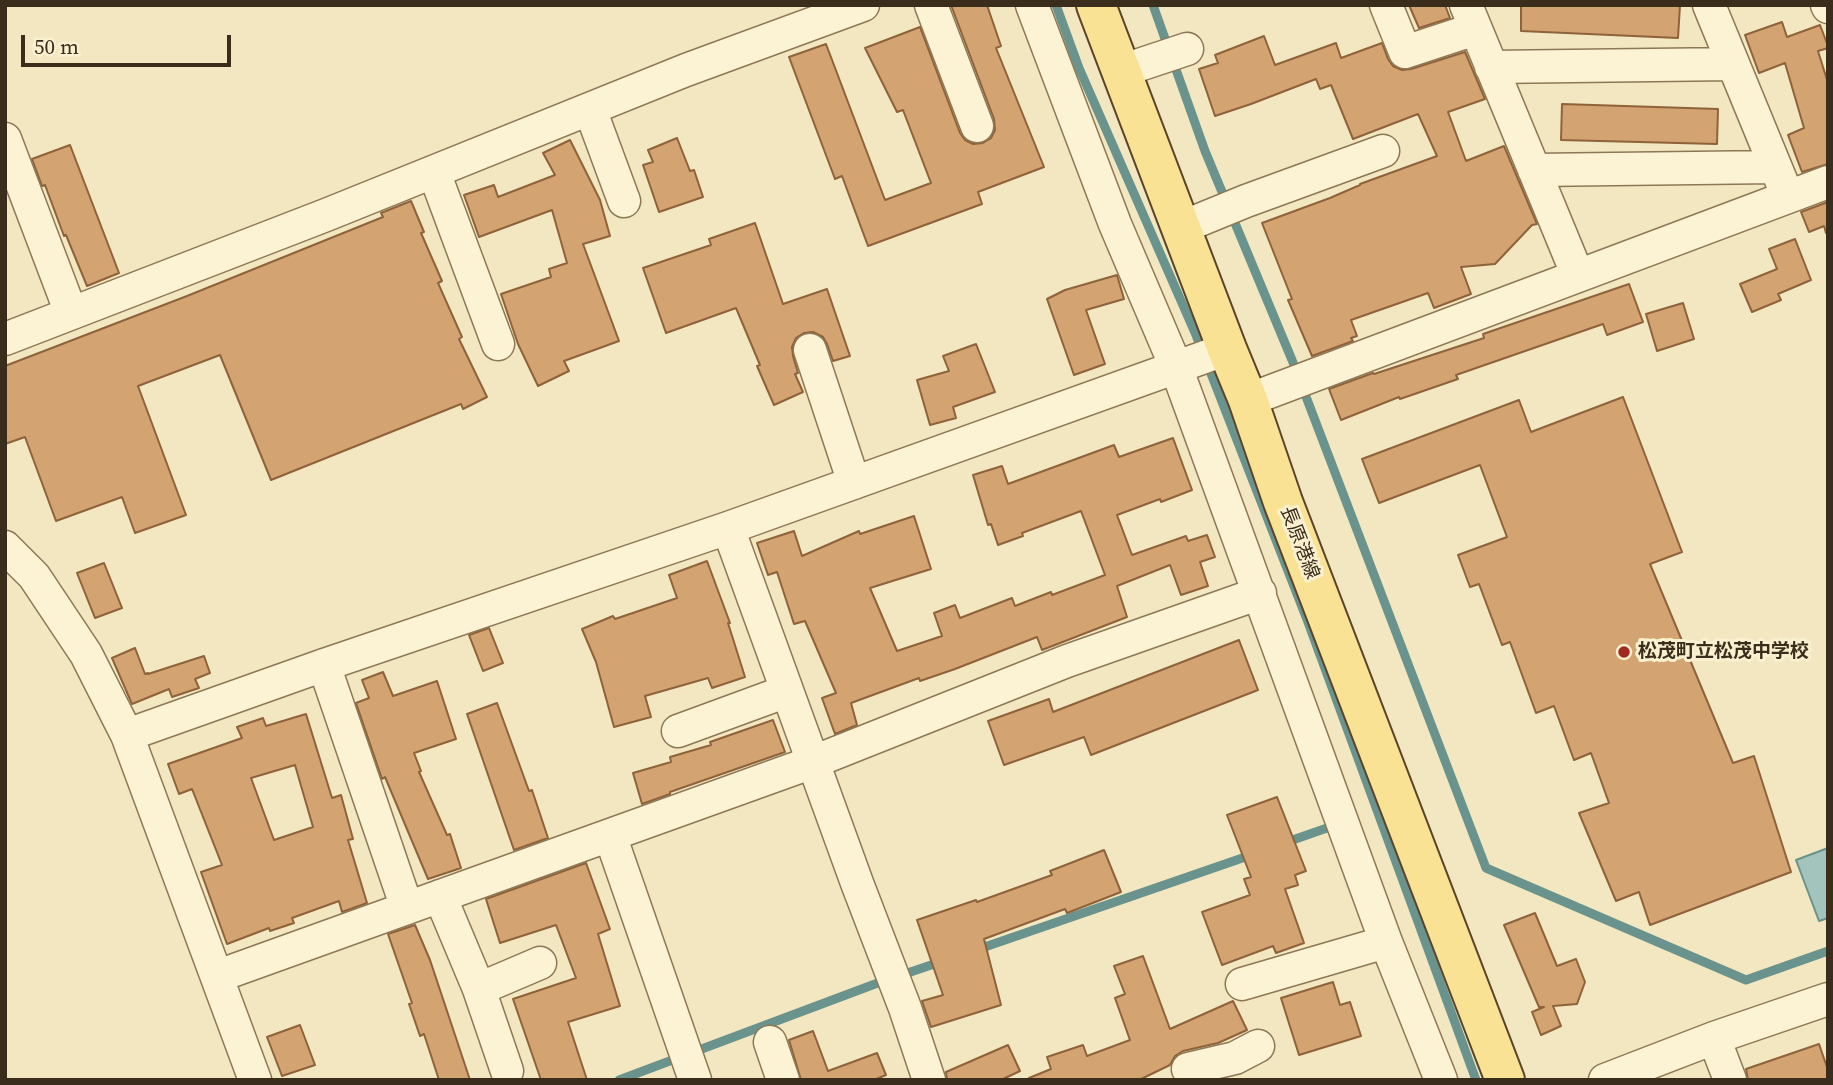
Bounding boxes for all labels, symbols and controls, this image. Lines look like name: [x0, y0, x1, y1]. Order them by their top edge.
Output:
scale bar: [24, 21, 234, 65]
text: 50 m: [34, 32, 79, 61]
street label: 長原港線: [1275, 503, 1323, 583]
place label: 松茂町立松茂中学校: [1638, 641, 1809, 663]
marker: 松茂町立松茂中学校: [1616, 644, 1632, 660]

